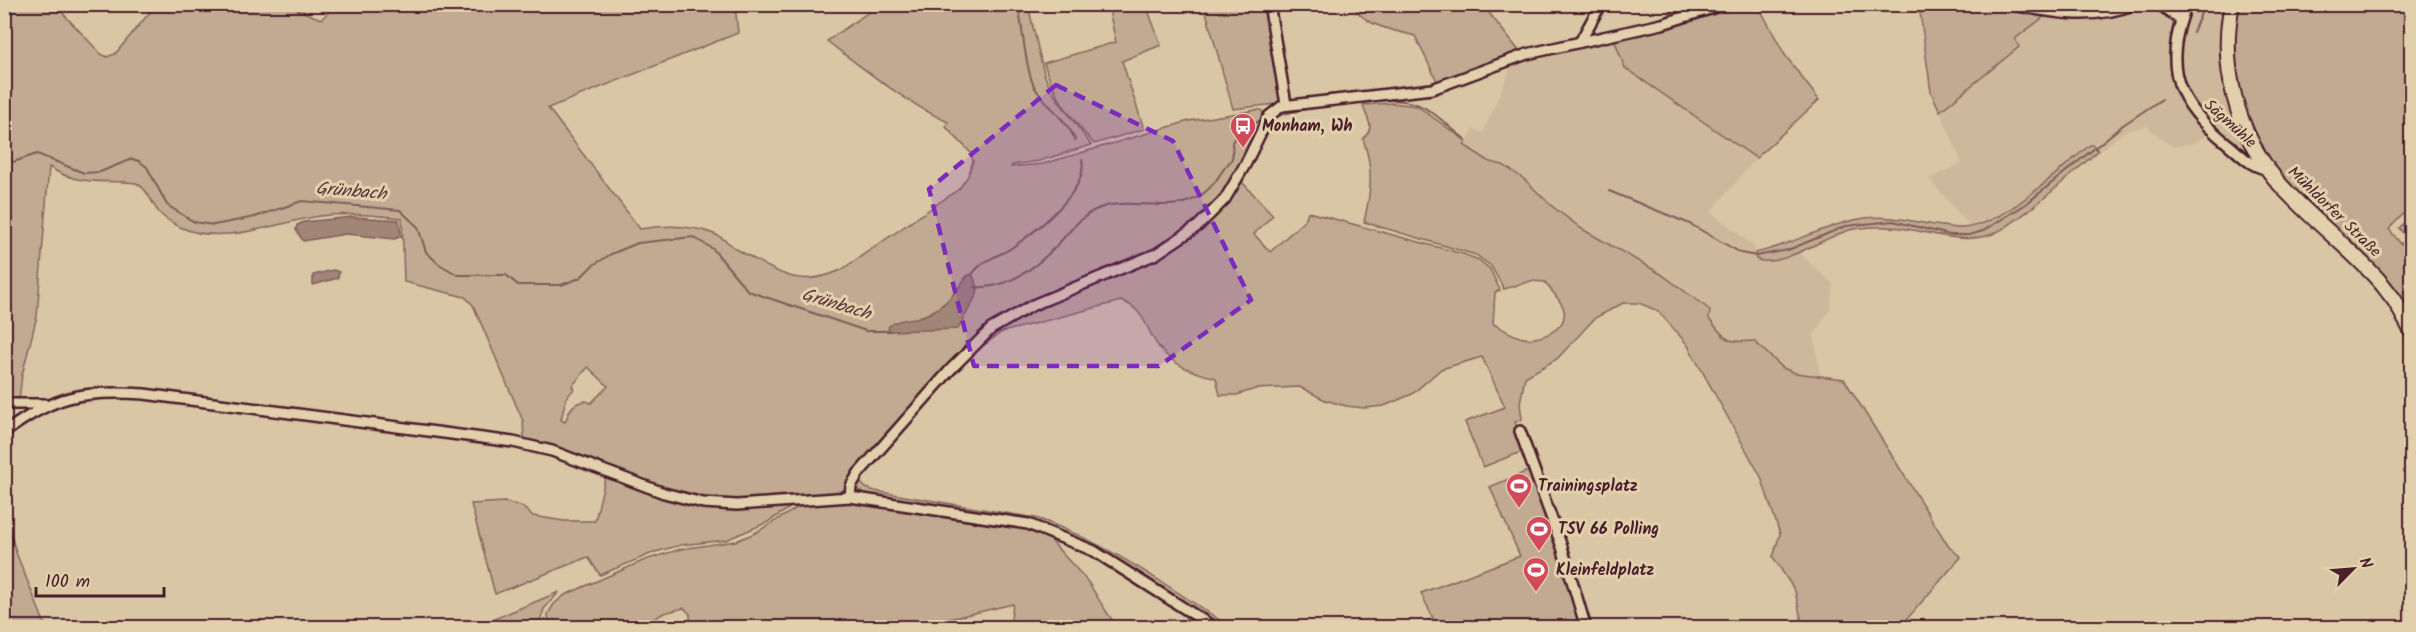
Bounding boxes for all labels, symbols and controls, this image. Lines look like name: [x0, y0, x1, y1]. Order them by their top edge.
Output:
street label: Sägmühle: [2198, 93, 2262, 155]
bus stop icon: Monham, Wh: [1228, 111, 1258, 149]
place label: Monham, Wh: [1262, 114, 1352, 139]
street label: Mühldorfer Straße: [2281, 161, 2387, 263]
water label: Grünbach: [315, 174, 389, 210]
water label: Grünbach: [798, 281, 875, 330]
sports icon: Trainingsplatz: [1504, 471, 1534, 509]
place label: Trainingsplatz: [1538, 474, 1638, 499]
sports icon: TSV 66 Polling: [1524, 514, 1554, 552]
place label: TSV 66 Polling: [1558, 517, 1659, 542]
north arrow: [2323, 539, 2383, 599]
text: N: [2352, 553, 2379, 573]
sports icon: Kleinfeldplatz: [1521, 555, 1551, 593]
place label: Kleinfeldplatz: [1556, 558, 1655, 583]
scale bar: [36, 560, 164, 598]
text: 100 m: [45, 568, 90, 597]

